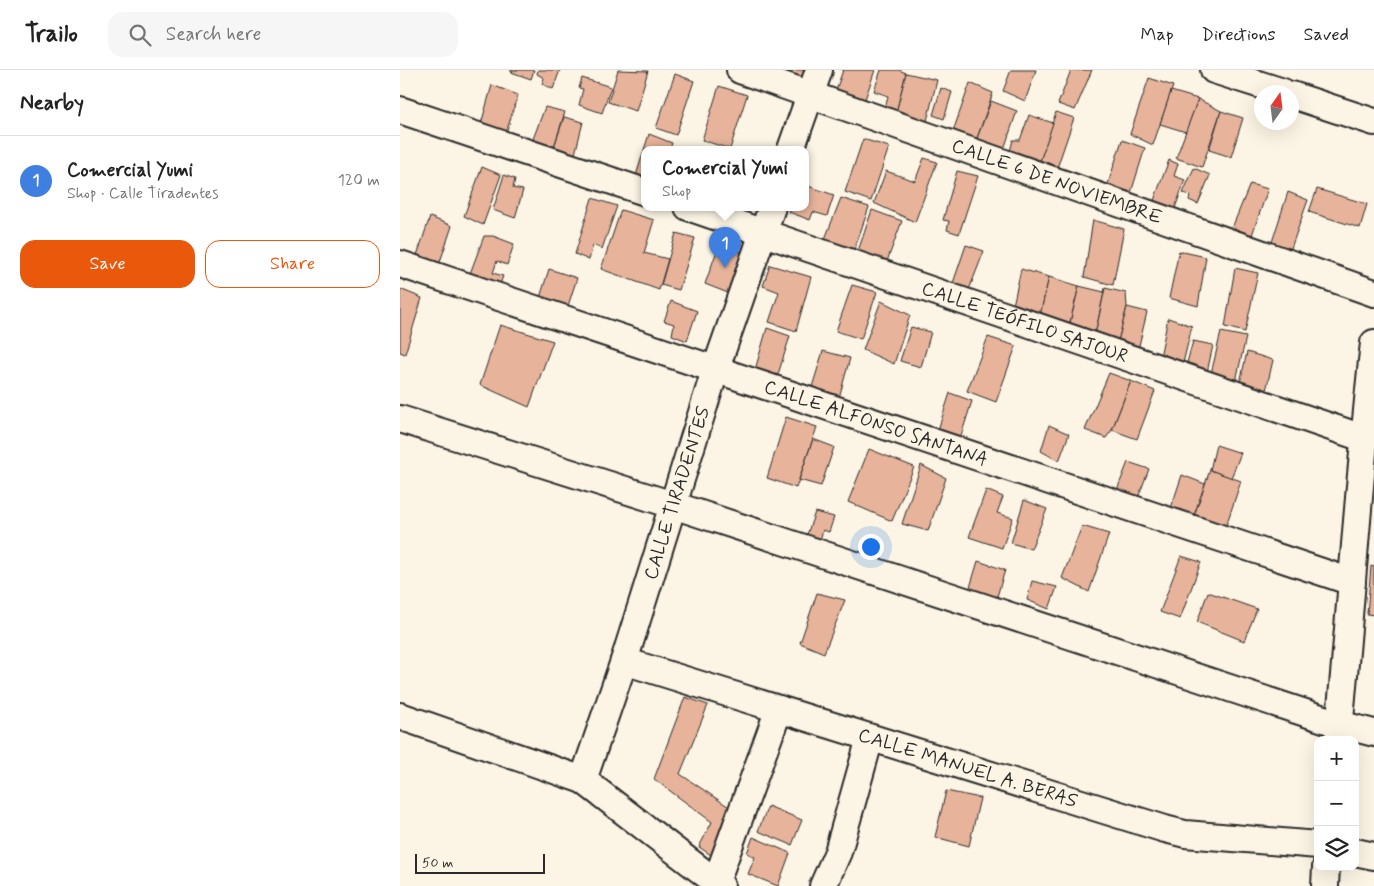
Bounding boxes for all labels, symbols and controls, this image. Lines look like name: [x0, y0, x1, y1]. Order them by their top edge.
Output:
search box: [108, 12, 458, 57]
text: Trailo: [25, 19, 78, 50]
icon: search: [126, 21, 154, 49]
text: Search here: [166, 22, 261, 47]
text: Map: [1141, 23, 1174, 47]
text: Directions: [1202, 23, 1276, 47]
text: Saved: [1304, 23, 1349, 47]
north arrow: [1254, 85, 1299, 130]
text: Nearby: [20, 89, 84, 117]
street label: CALLE 6 DE NOVIEMBRE: [948, 133, 1166, 230]
popup: [641, 146, 809, 211]
text: Comercial Yumi: [662, 156, 788, 181]
text: Comercial Yumi: [67, 158, 193, 183]
text: 1: [32, 170, 40, 191]
text: 120 m: [338, 170, 380, 191]
text: Shop: [662, 181, 691, 202]
text: Shop · Calle Tiradentes: [67, 183, 219, 204]
pin: 1: [709, 227, 741, 268]
button: Save: [20, 240, 195, 288]
button: Share: [205, 240, 380, 288]
street label: CALLE TEÓFILO SAJOUR: [919, 275, 1131, 369]
street label: CALLE ALFONSO SANTANA: [761, 374, 991, 472]
street label: CALLE TIRADENTES: [638, 403, 716, 583]
your location: [858, 534, 884, 560]
street label: CALLE MANUEL A. BERAS: [855, 722, 1081, 814]
map controls: [1314, 736, 1359, 871]
button: +: [1314, 736, 1359, 781]
button: −: [1314, 781, 1359, 826]
button: layers: [1314, 826, 1359, 871]
scale bar: [415, 851, 545, 874]
text: 50 m: [422, 854, 453, 872]

